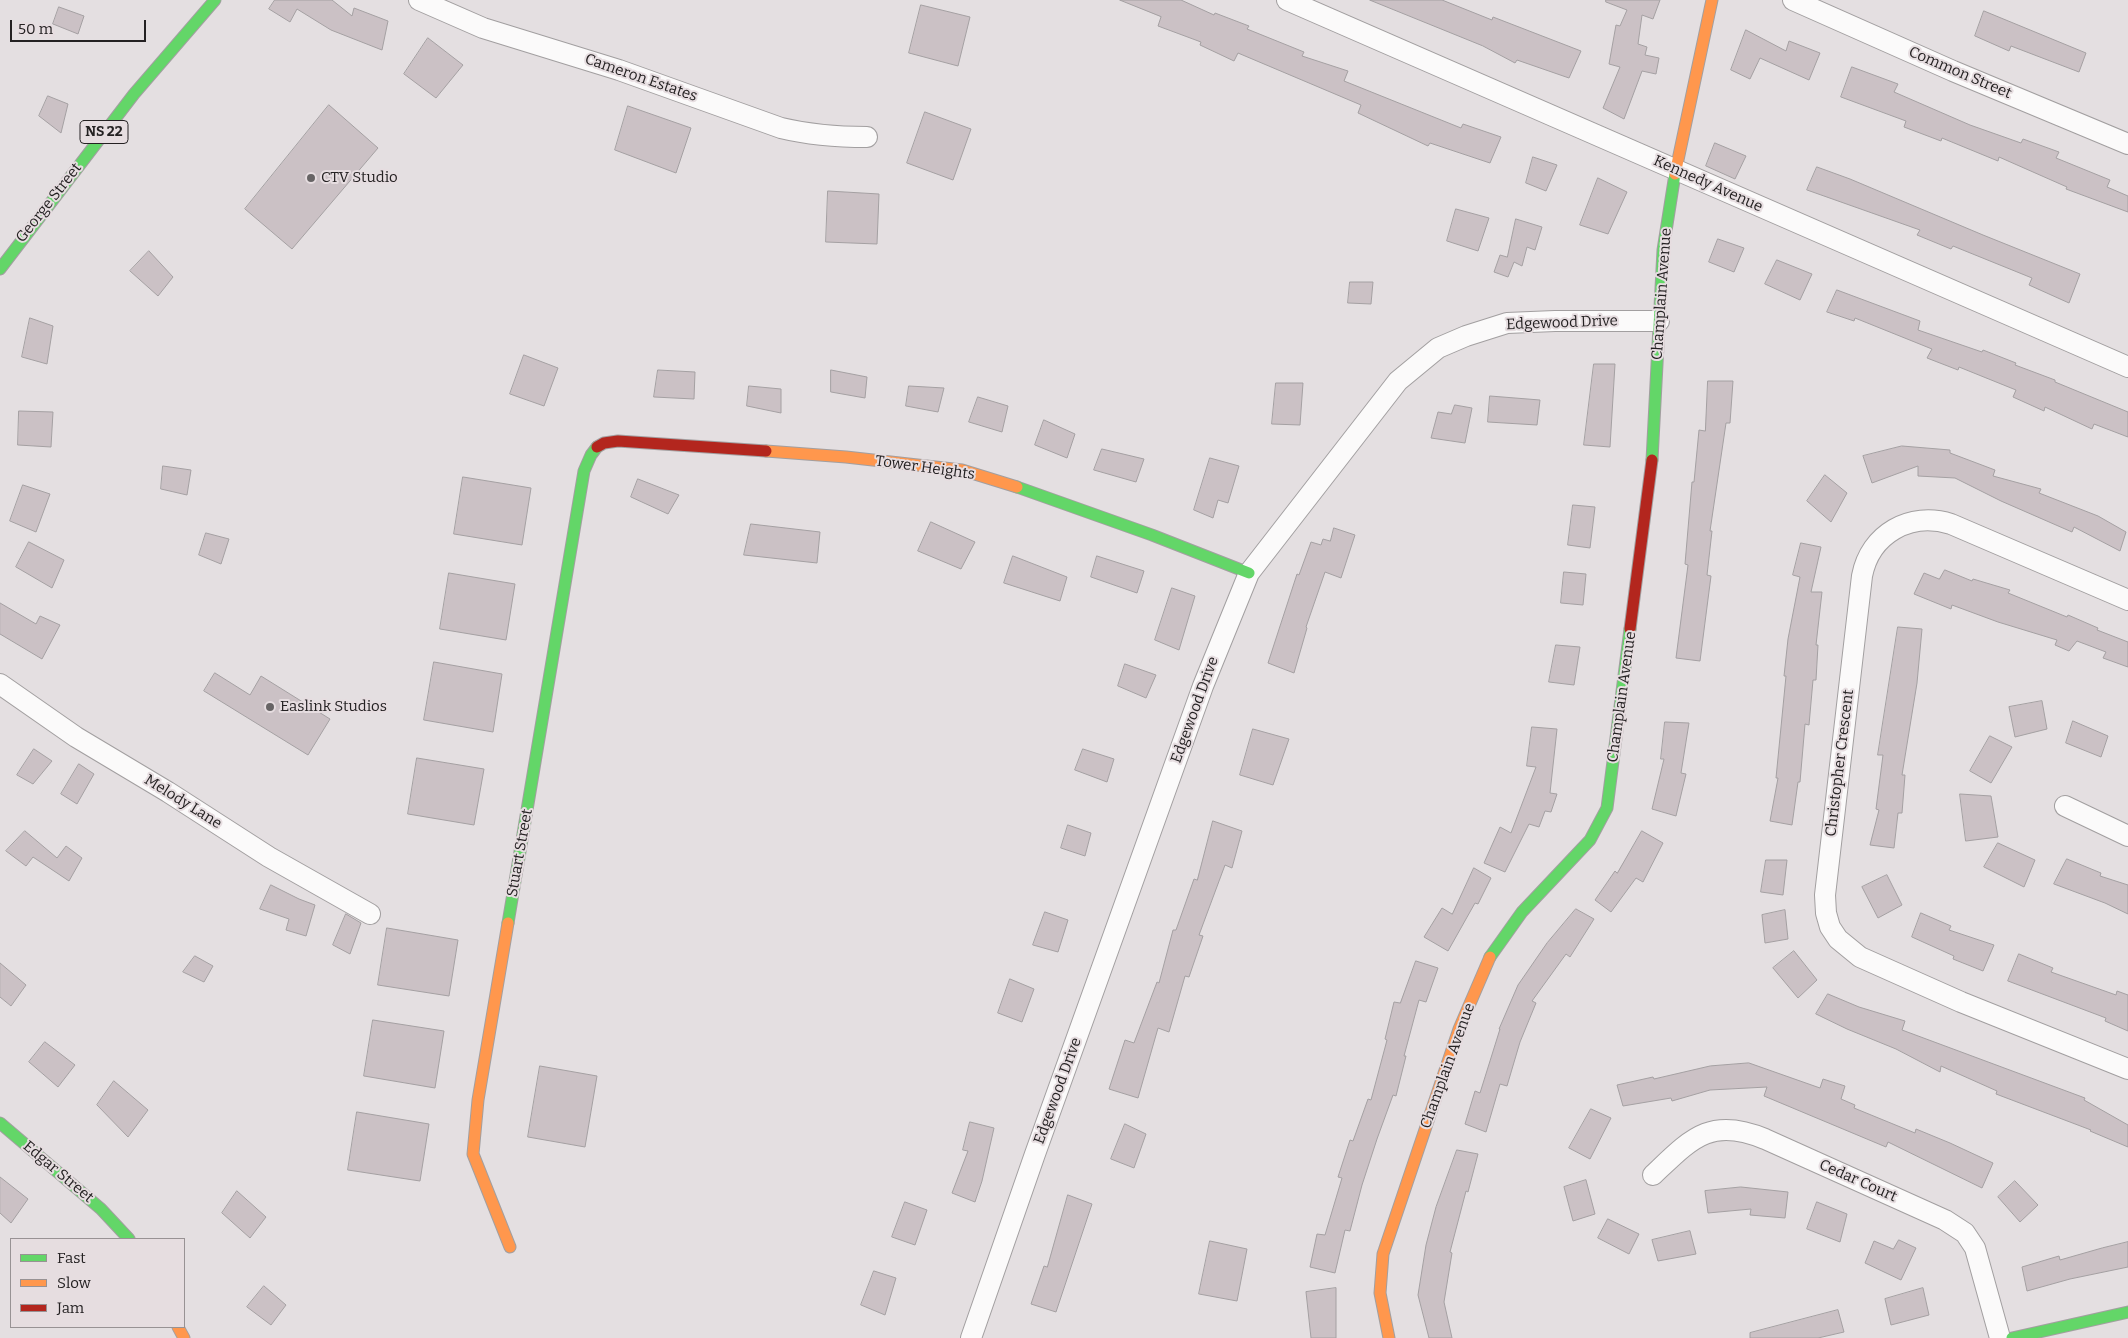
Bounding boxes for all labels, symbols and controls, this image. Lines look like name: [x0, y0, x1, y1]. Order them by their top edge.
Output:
scale bar: [12, 10, 149, 42]
text: 50 m: [18, 20, 53, 38]
street label: Common Street: [1906, 43, 2014, 103]
street label: Cameron Estates: [582, 50, 700, 106]
road number: NS 22: [80, 120, 128, 144]
street label: Kennedy Avenue: [1651, 152, 1765, 216]
street label: George Street: [12, 160, 86, 246]
place label: CTV Studio: [321, 169, 398, 187]
marker: CTV Studio: [305, 172, 317, 184]
street label: Champlain Avenue: [1648, 228, 1676, 360]
street label: Edgewood Drive: [1506, 312, 1618, 334]
street label: Tower Heights: [874, 452, 976, 484]
street label: Champlain Avenue: [1604, 630, 1640, 764]
street label: Edgewood Drive: [1167, 654, 1223, 766]
street label: Christopher Crescent: [1822, 688, 1858, 838]
place label: Easlink Studios: [280, 698, 387, 716]
marker: Easlink Studios: [264, 701, 276, 713]
street label: Melody Lane: [141, 771, 225, 833]
street label: Stuart Street: [503, 808, 537, 898]
street label: Champlain Avenue: [1417, 1001, 1479, 1131]
street label: Edgewood Drive: [1030, 1035, 1086, 1147]
street label: Edgar Street: [19, 1137, 97, 1207]
street label: Cedar Court: [1816, 1156, 1900, 1206]
legend: [10, 1238, 185, 1328]
text: Fast: [57, 1249, 86, 1267]
text: Slow: [57, 1274, 91, 1292]
text: Jam: [57, 1299, 84, 1317]

